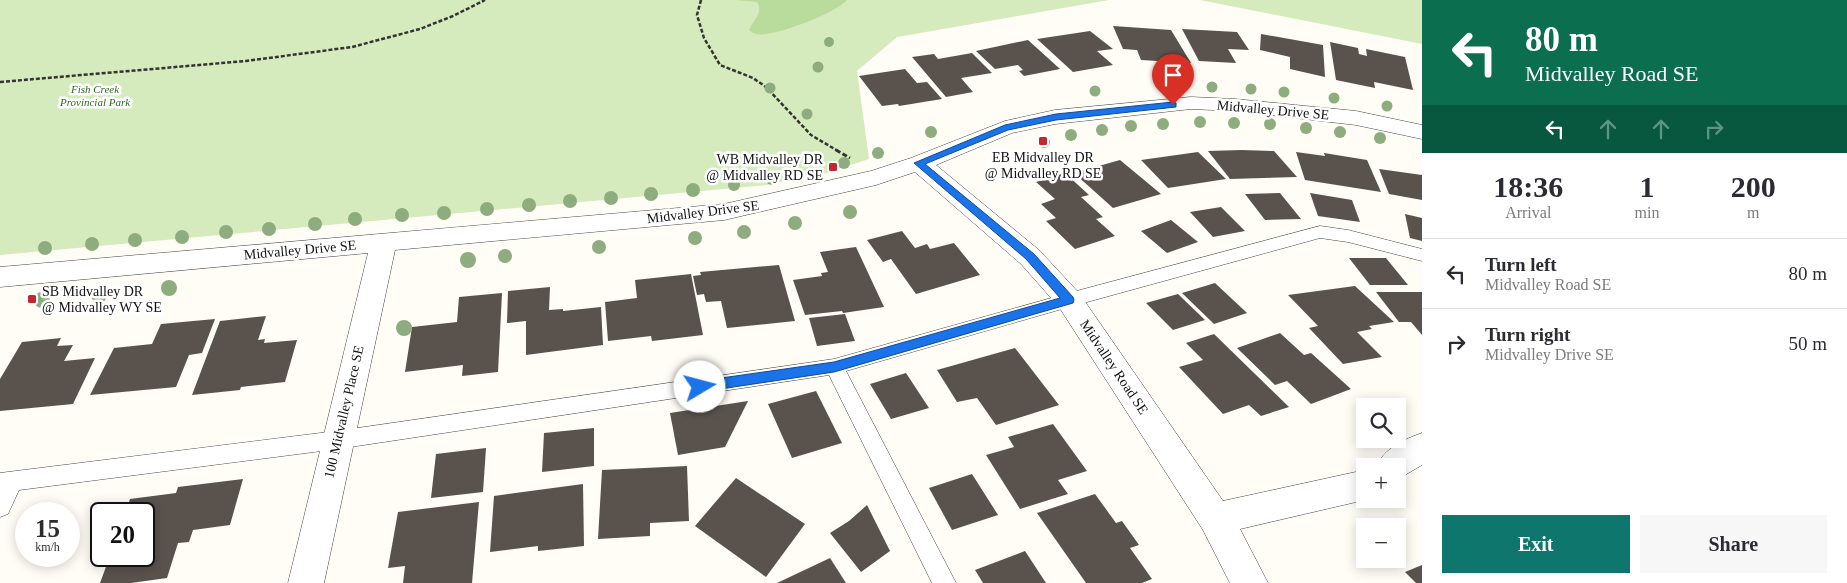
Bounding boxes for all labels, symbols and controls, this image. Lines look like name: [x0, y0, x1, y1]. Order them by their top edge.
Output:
icon: left: [1442, 20, 1507, 85]
text: 80 m: [1525, 20, 1598, 59]
pin: [1152, 54, 1194, 105]
icon: arrive: [1159, 61, 1187, 89]
text: Midvalley Road SE: [1525, 61, 1699, 86]
park label: Fish Creek Provincial Park: [59, 83, 131, 108]
street label: Midvalley Drive SE: [1216, 98, 1330, 122]
icon: left: [1541, 115, 1569, 143]
icon: ahead: [1594, 115, 1622, 143]
icon: ahead: [1647, 115, 1675, 143]
icon: right: [1700, 115, 1728, 143]
marker: EB Midvalley DR @ Midvalley RD SE: [1037, 135, 1049, 147]
place label: EB Midvalley DR @ Midvalley RD SE: [985, 150, 1101, 181]
place label: WB Midvalley DR @ Midvalley RD SE: [706, 152, 824, 183]
marker: WB Midvalley DR @ Midvalley RD SE: [827, 161, 839, 173]
text: 18:36: [1493, 170, 1563, 203]
text: 1: [1639, 170, 1654, 203]
text: 200: [1731, 170, 1776, 203]
street label: Midvalley Drive SE: [646, 198, 760, 226]
text: Arrival: [1505, 204, 1551, 221]
text: min: [1635, 204, 1659, 221]
text: m: [1747, 204, 1759, 221]
street label: Midvalley Drive SE: [243, 238, 357, 262]
text: Turn left: [1485, 254, 1557, 275]
icon: left: [1442, 260, 1470, 288]
text: 80 m: [1788, 263, 1827, 284]
text: Midvalley Road SE: [1485, 276, 1611, 293]
place label: SB Midvalley DR @ Midvalley WY SE: [42, 284, 162, 315]
marker: SB Midvalley DR @ Midvalley WY SE: [26, 293, 38, 305]
street label: Midvalley Road SE: [1077, 317, 1151, 417]
text: Turn right: [1485, 324, 1570, 345]
icon: right: [1442, 330, 1470, 358]
text: 50 m: [1788, 333, 1827, 354]
street label: 100 Midvalley Place SE: [321, 344, 367, 480]
text: Midvalley Drive SE: [1485, 346, 1614, 363]
position arrow: [673, 360, 725, 412]
map controls: [1356, 398, 1406, 568]
button: search: [1356, 398, 1406, 448]
button: +: [1356, 458, 1406, 508]
speed limit sign: 20: [90, 502, 155, 567]
text: 15: [35, 515, 60, 542]
button: Exit: [1442, 515, 1630, 573]
button: Share: [1640, 515, 1827, 573]
button: −: [1356, 518, 1406, 568]
text: km/h: [35, 540, 60, 554]

